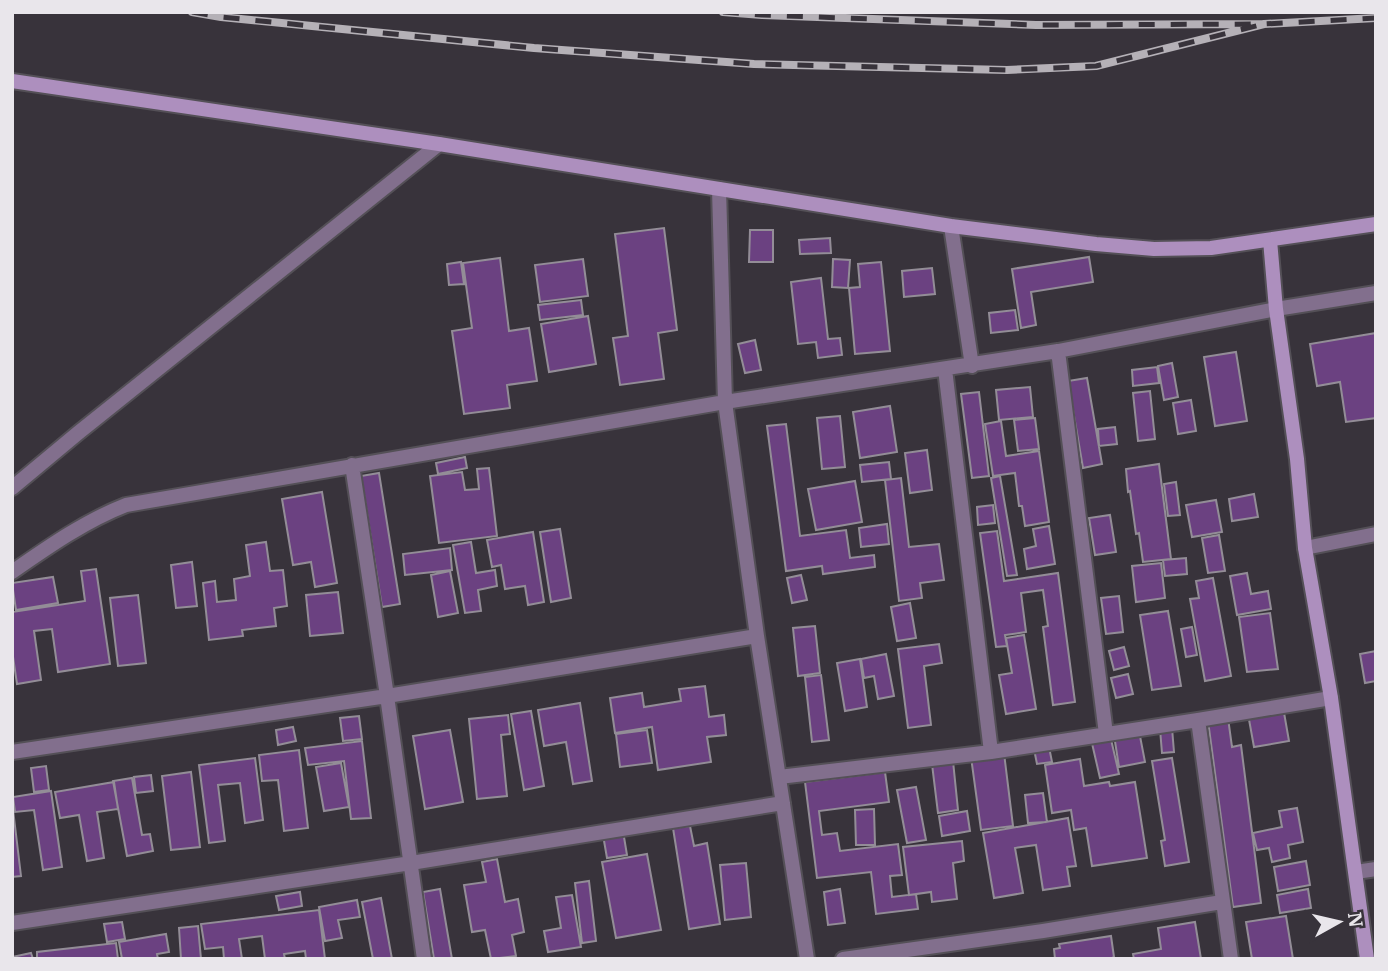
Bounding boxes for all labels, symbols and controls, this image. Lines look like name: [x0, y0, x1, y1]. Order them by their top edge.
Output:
north arrow: [1304, 887, 1374, 957]
text: N: [1343, 911, 1369, 929]

